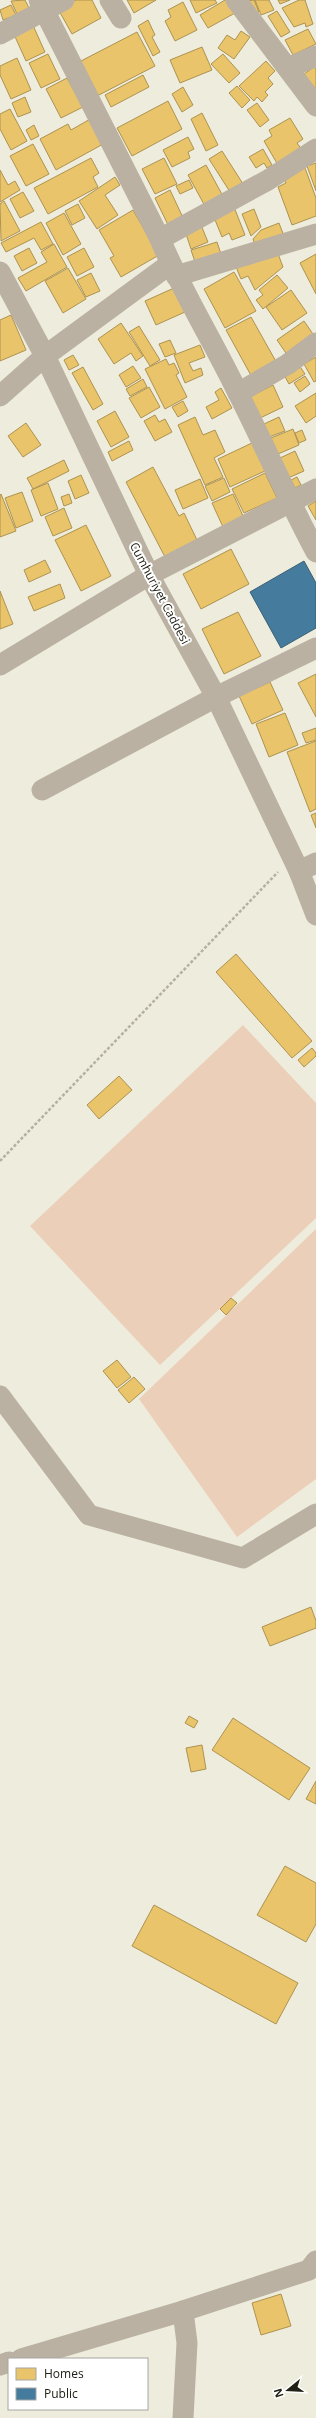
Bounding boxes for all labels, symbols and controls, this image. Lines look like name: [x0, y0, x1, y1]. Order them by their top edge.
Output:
street label: Cumhuriyet Caddesi: [126, 539, 194, 647]
legend: [8, 2358, 148, 2410]
text: Homes: [44, 2365, 84, 2382]
north arrow: [268, 2370, 308, 2410]
text: Public: [44, 2385, 78, 2402]
text: N: [269, 2387, 287, 2400]

